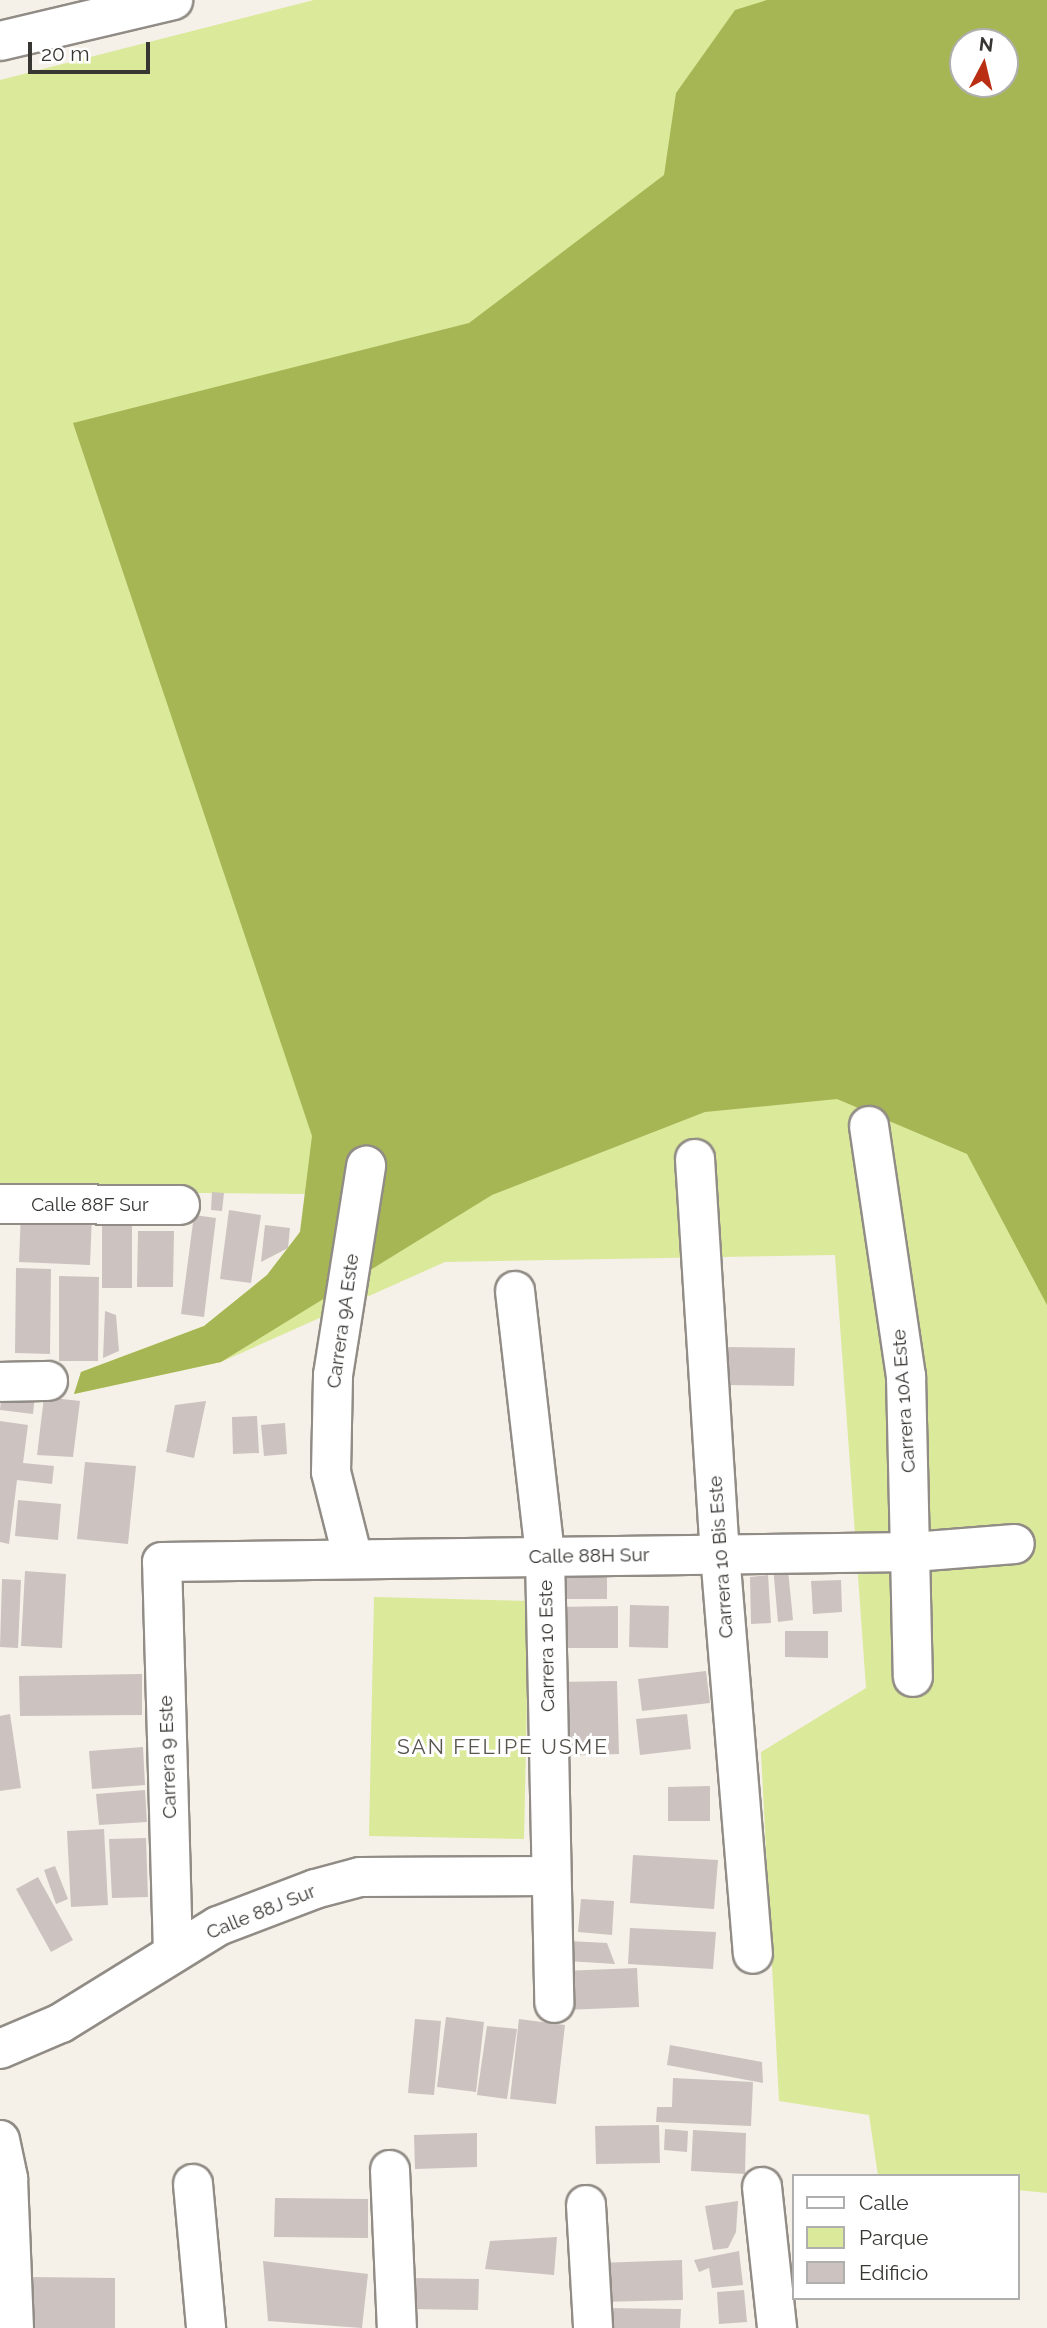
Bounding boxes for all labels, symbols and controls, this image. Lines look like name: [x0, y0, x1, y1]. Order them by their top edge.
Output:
scale bar: [32, 28, 154, 72]
north arrow: [949, 28, 1019, 98]
text: N: [978, 32, 995, 56]
text: 20 m: [41, 41, 89, 66]
street label: Calle 88F Sur: [31, 1194, 149, 1216]
street label: Carrera 9A Este: [322, 1252, 364, 1390]
street label: Carrera 10A Este: [888, 1328, 920, 1474]
street label: Carrera 10 Bis Este: [704, 1475, 738, 1639]
street label: Calle 88H Sur: [529, 1544, 649, 1568]
street label: Carrera 10 Este: [534, 1580, 560, 1712]
street label: Carrera 9 Este: [154, 1695, 182, 1819]
district label: SAN FELIPE USME: [399, 1734, 607, 1760]
street label: Calle 88J Sur: [203, 1880, 319, 1944]
legend: [792, 2174, 1019, 2300]
text: Calle: [859, 2190, 909, 2215]
text: Parque: [859, 2225, 928, 2250]
text: Edificio: [859, 2260, 928, 2285]

